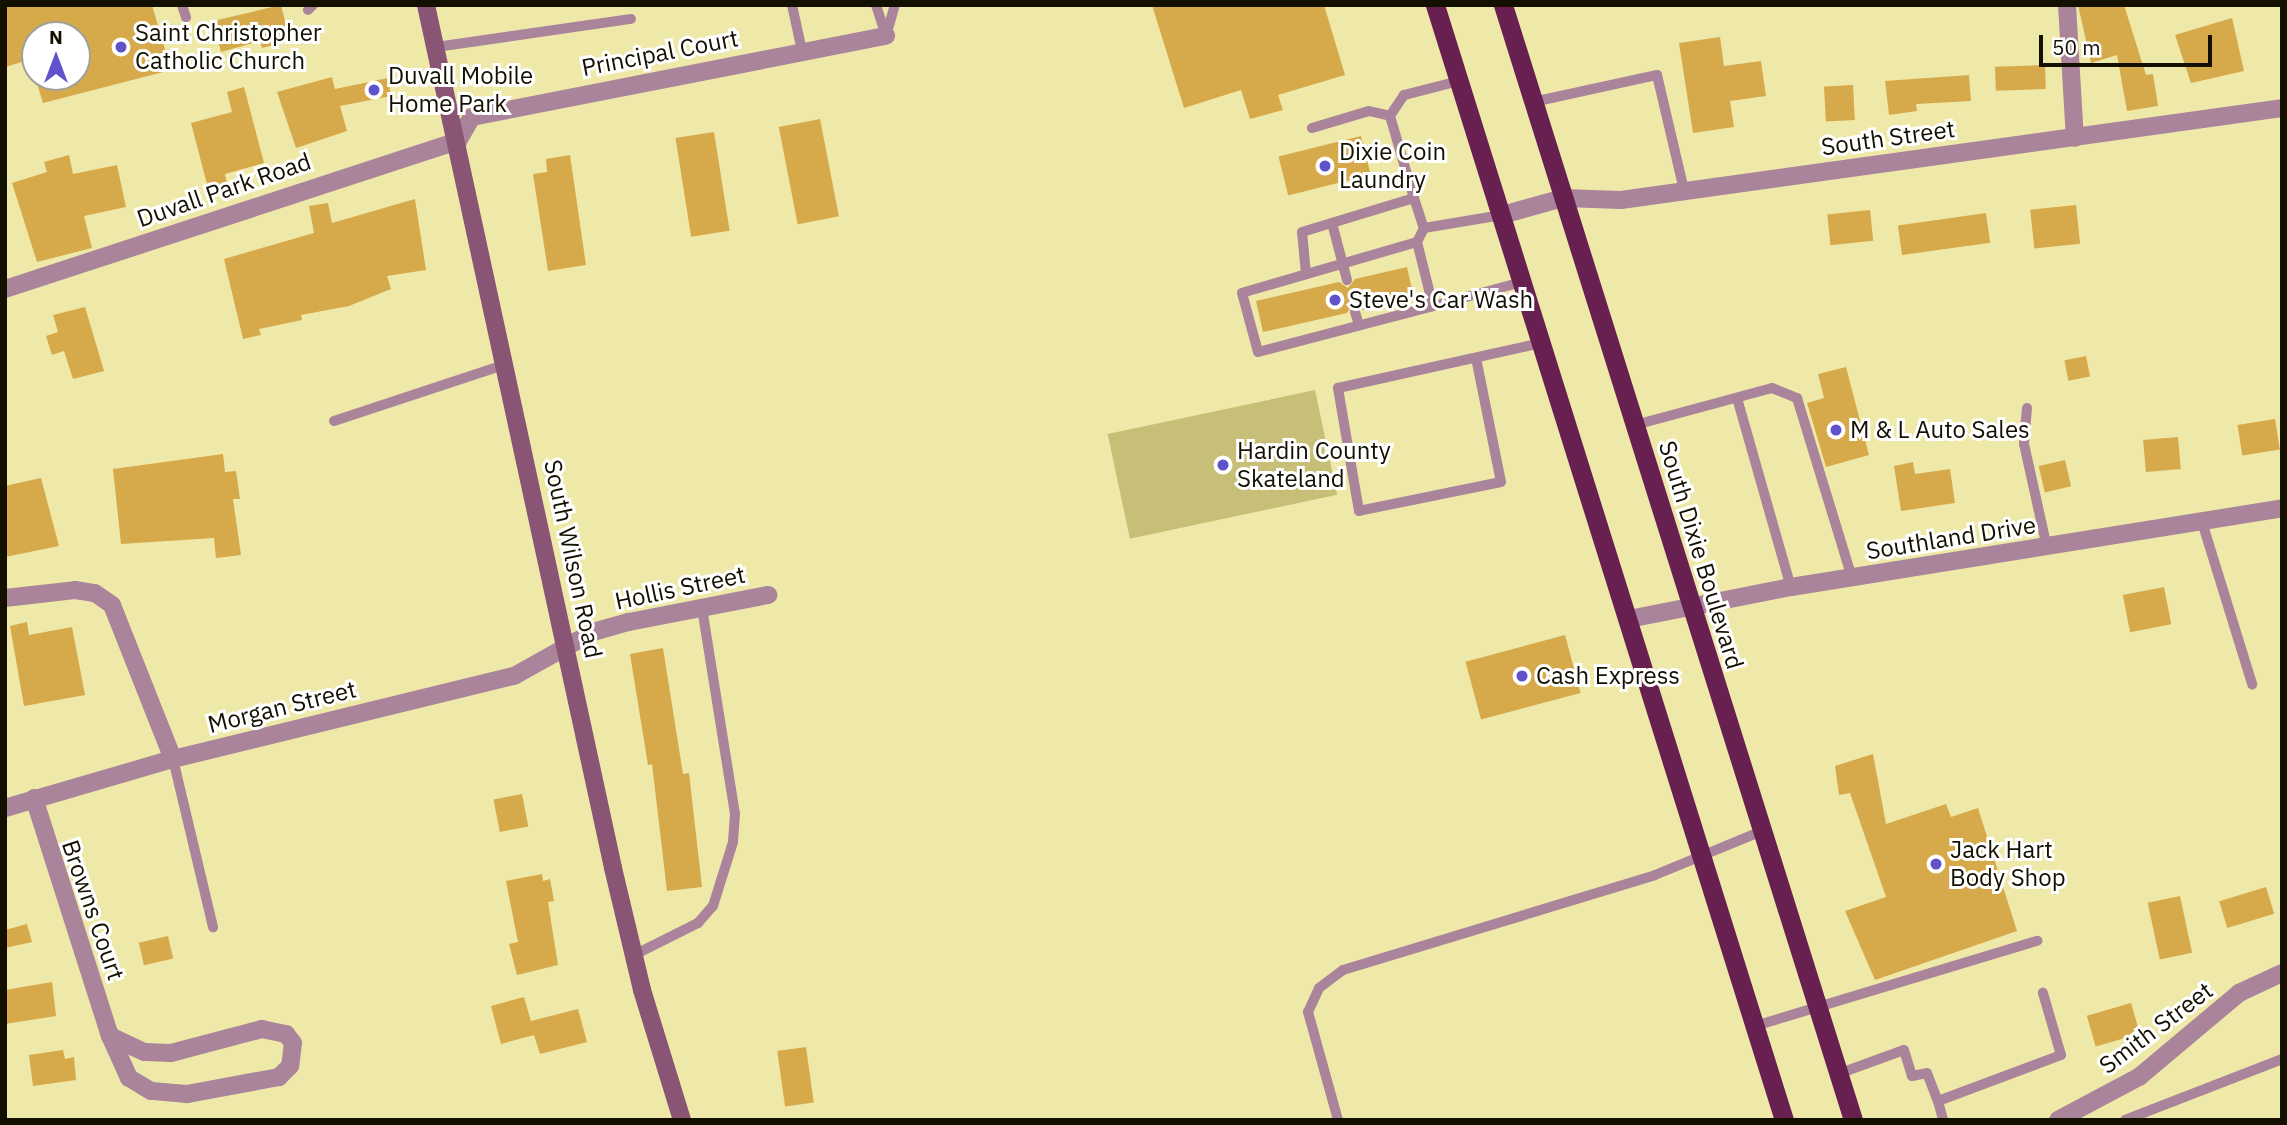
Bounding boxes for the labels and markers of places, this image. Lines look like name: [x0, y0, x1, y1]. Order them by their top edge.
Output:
place label: Saint Christopher Catholic Church: [135, 19, 322, 75]
marker: Saint Christopher Catholic Church: [113, 39, 129, 55]
place label: Duvall Mobile Home Park: [388, 62, 533, 118]
marker: Duvall Mobile Home Park: [366, 82, 382, 98]
place label: Dixie Coin Laundry: [1339, 138, 1446, 194]
marker: Dixie Coin Laundry: [1317, 158, 1333, 174]
place label: Steve's Car Wash: [1349, 286, 1533, 314]
marker: Steve's Car Wash: [1327, 292, 1343, 308]
place label: M & L Auto Sales: [1850, 416, 2030, 444]
marker: M & L Auto Sales: [1828, 422, 1844, 438]
place label: Hardin County Skateland: [1237, 437, 1391, 493]
marker: Hardin County Skateland: [1215, 457, 1231, 473]
place label: Cash Express: [1536, 662, 1680, 690]
marker: Cash Express: [1514, 668, 1530, 684]
place label: Jack Hart Body Shop: [1950, 836, 2066, 892]
marker: Jack Hart Body Shop: [1928, 856, 1944, 872]

